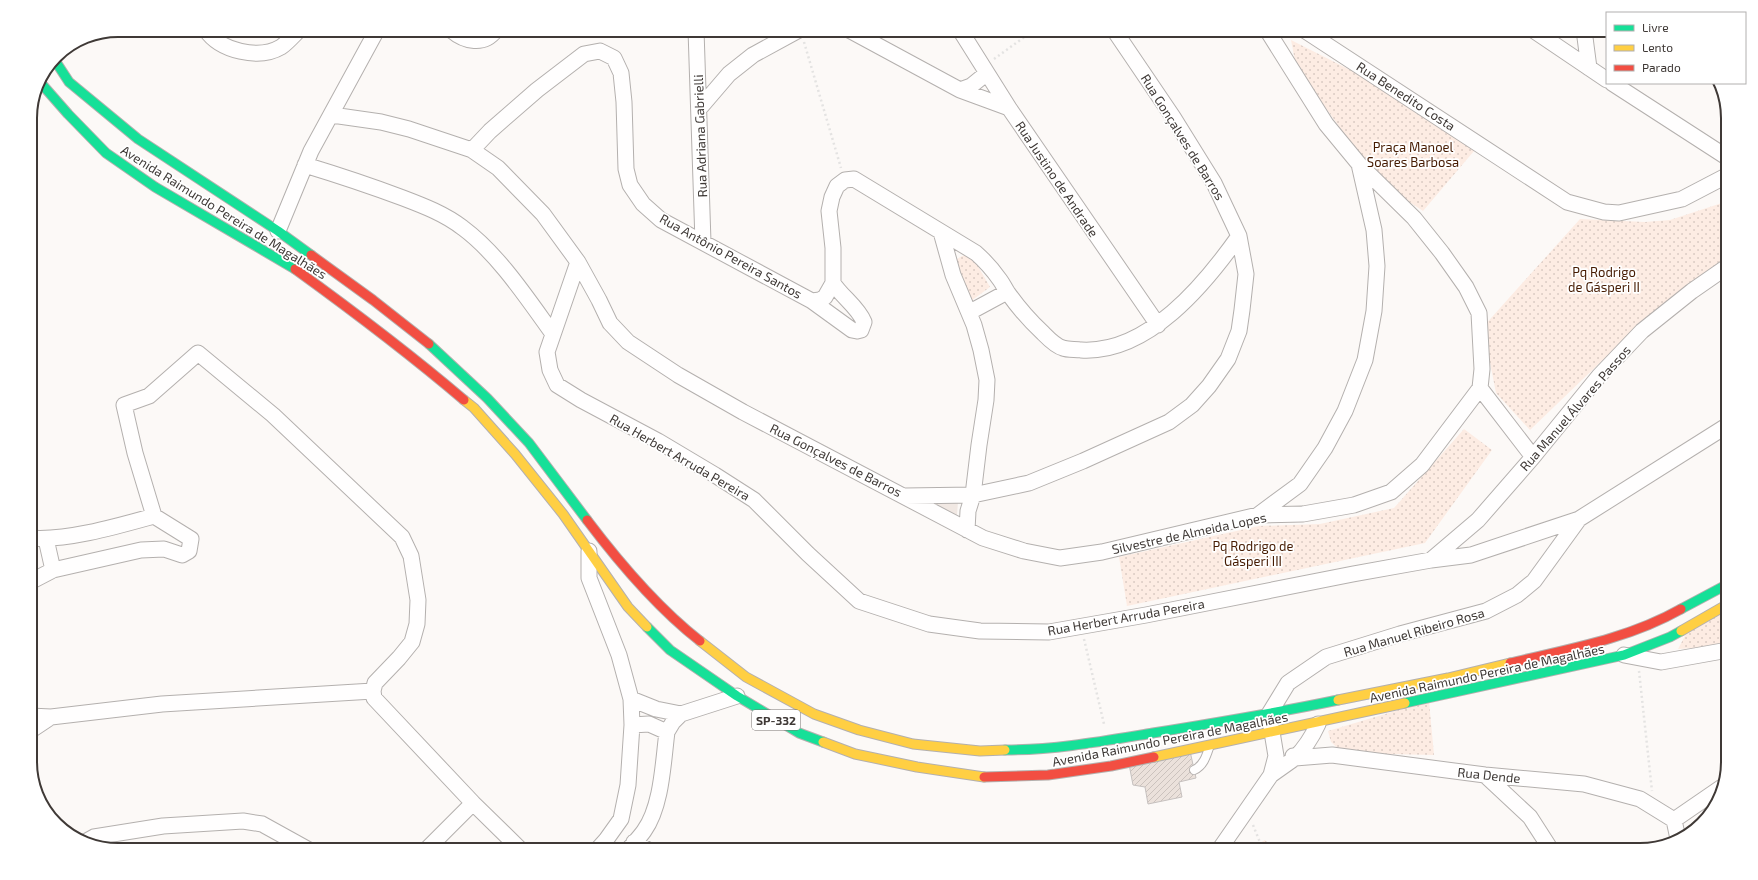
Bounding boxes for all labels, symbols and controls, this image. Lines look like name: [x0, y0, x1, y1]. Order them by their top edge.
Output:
legend: [1606, 12, 1746, 84]
text: Livre: [1642, 20, 1669, 34]
text: Lento: [1642, 40, 1673, 54]
street label: Rua Benedito Costa: [1354, 58, 1458, 134]
text: Parado: [1642, 60, 1681, 74]
street label: Rua Gonçalves de Barros: [1137, 71, 1228, 204]
street label: Rua Adriana Gabrielli: [690, 74, 710, 198]
street label: Rua Justino de Andrade: [1012, 118, 1102, 240]
park label: Praça Manoel Soares Barbosa: [1367, 139, 1459, 170]
street label: Avenida Raimundo Pereira de Magalhães: [118, 142, 330, 282]
street label: Rua Antônio Pereira Santos: [657, 210, 805, 302]
park label: Pq Rodrigo de Gásperi II: [1568, 264, 1640, 295]
street label: Rua Manuel Álvares Passos: [1515, 341, 1634, 474]
street label: Rua Herbert Arruda Pereira: [607, 410, 753, 504]
street label: Rua Gonçalves de Barros: [767, 420, 905, 501]
street label: Silvestre de Almeida Lopes: [1110, 509, 1268, 557]
park label: Pq Rodrigo de Gásperi III: [1212, 538, 1294, 569]
street label: Rua Herbert Arruda Pereira: [1046, 595, 1206, 639]
street label: Rua Manuel Ribeiro Rosa: [1342, 604, 1486, 660]
street label: Avenida Raimundo Pereira de Magalhães: [1368, 640, 1606, 706]
street label: Avenida Raimundo Pereira de Magalhães: [1051, 708, 1289, 770]
road number: SP-332: [752, 710, 800, 730]
street label: Rua Dende: [1457, 764, 1521, 786]

